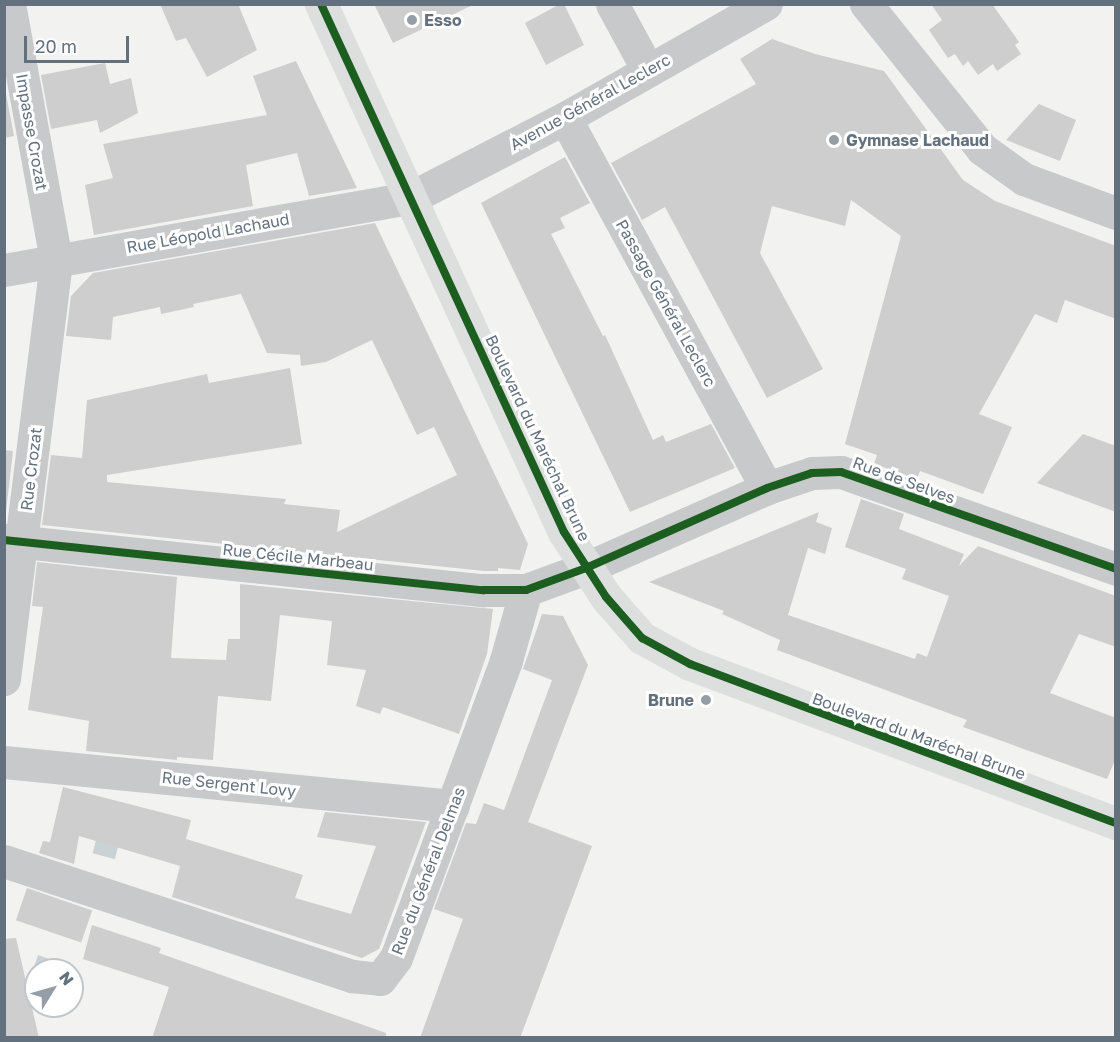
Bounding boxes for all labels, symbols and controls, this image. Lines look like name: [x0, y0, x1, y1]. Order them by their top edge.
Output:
place label: Esso: [424, 10, 462, 30]
marker: Esso: [405, 13, 419, 27]
scale bar: [27, 24, 132, 62]
text: 20 m: [35, 35, 77, 57]
street label: Avenue Général Leclerc: [506, 50, 674, 154]
street label: Impasse Crozat: [12, 72, 52, 192]
place label: Gymnase Lachaud: [846, 130, 989, 150]
marker: Gymnase Lachaud: [827, 133, 841, 147]
street label: Rue Léopold Lachaud: [125, 209, 291, 257]
street label: Passage Général Leclerc: [612, 216, 720, 390]
street label: Boulevard du Maréchal Brune: [482, 332, 594, 544]
street label: Rue Crozat: [16, 426, 46, 512]
street label: Rue de Selves: [850, 453, 958, 507]
street label: Rue Cécile Marbeau: [222, 540, 374, 574]
street label: Boulevard du Maréchal Brune: [810, 688, 1028, 784]
place label: Brune: [648, 690, 694, 710]
marker: Brune: [699, 693, 713, 707]
street label: Rue Sergent Lovy: [161, 767, 297, 801]
street label: Rue du Général Delmas: [387, 784, 469, 958]
north arrow: [24, 958, 84, 1018]
text: N: [55, 967, 78, 989]

